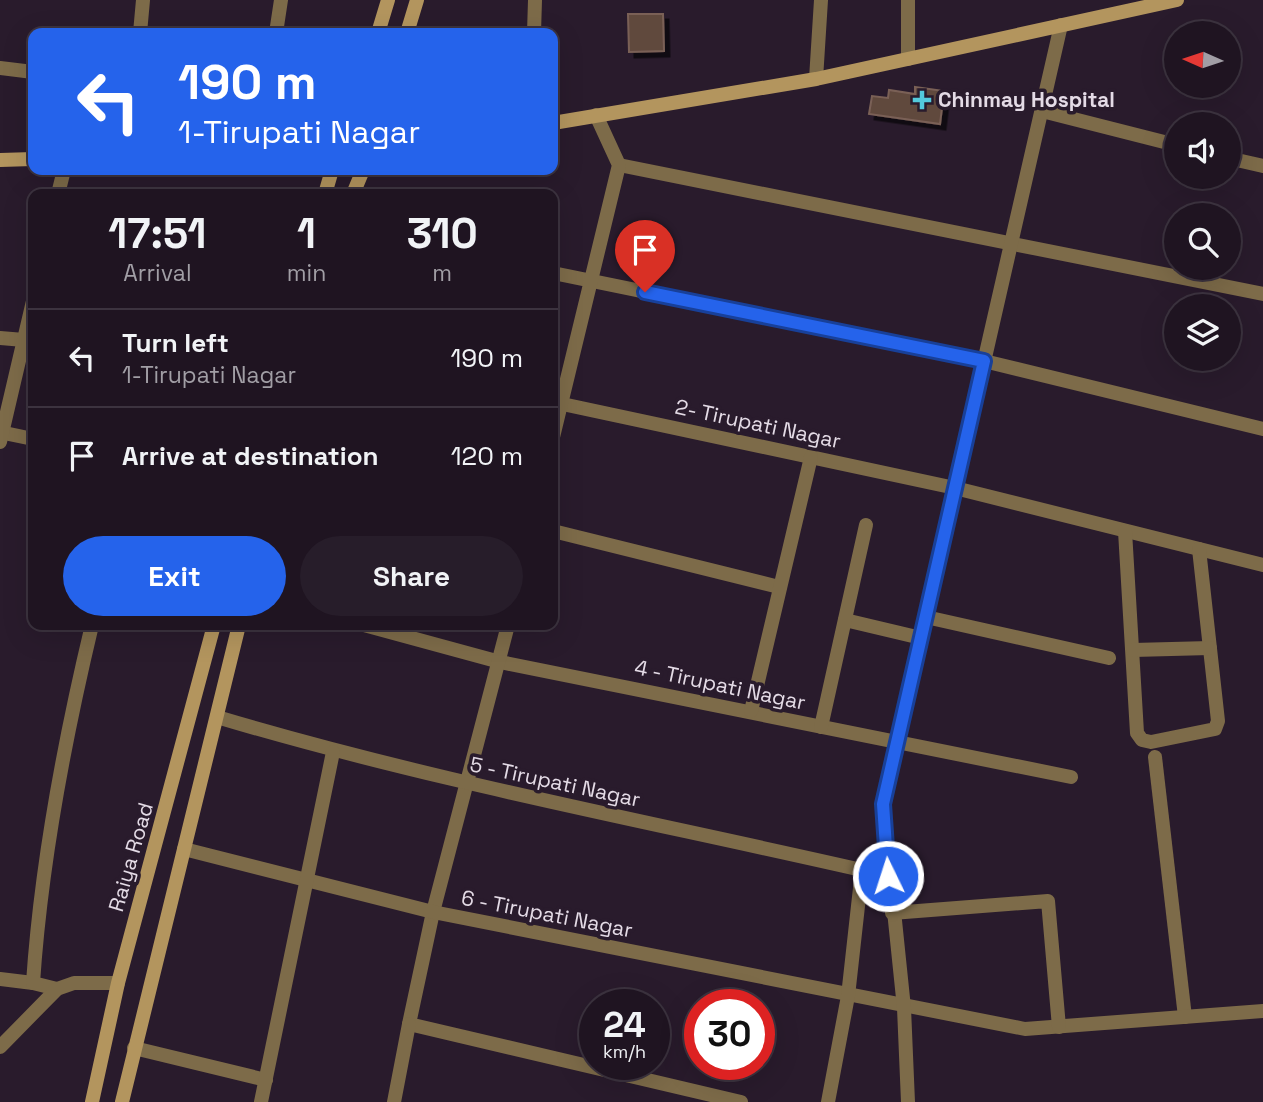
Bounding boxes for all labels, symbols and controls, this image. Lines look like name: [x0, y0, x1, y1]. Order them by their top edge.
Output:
north arrow: [1164, 21, 1241, 98]
map controls: [1164, 21, 1241, 371]
text: 190 m: [178, 51, 316, 113]
icon: left: [63, 56, 154, 147]
place label: Chinmay Hospital: [938, 86, 1115, 113]
marker: Chinmay Hospital: [912, 90, 932, 110]
text: 1-Tirupati Nagar: [178, 112, 420, 152]
button: sound: [1164, 112, 1241, 189]
button: search: [1164, 203, 1241, 280]
text: 17:51: [108, 207, 207, 260]
text: 1: [297, 207, 316, 260]
text: 310: [407, 207, 478, 260]
pin: [615, 220, 675, 292]
icon: arrive: [626, 231, 664, 269]
text: Arrival: [123, 258, 192, 288]
text: min: [287, 258, 326, 288]
text: m: [432, 258, 452, 288]
button: layers: [1164, 294, 1241, 371]
text: Turn left: [122, 326, 229, 360]
icon: left: [63, 339, 101, 377]
text: 190 m: [451, 341, 523, 375]
text: 1-Tirupati Nagar: [122, 360, 296, 390]
street label: 2- Tirupati Nagar: [673, 393, 844, 454]
icon: arrive: [63, 437, 101, 475]
text: Arrive at destination: [122, 439, 379, 473]
text: 120 m: [451, 439, 523, 473]
button: Exit: [63, 536, 286, 616]
button: Share: [300, 536, 523, 616]
street label: 4 - Tirupati Nagar: [632, 653, 808, 716]
street label: 5 - Tirupati Nagar: [467, 750, 643, 813]
street label: Raiya Road: [102, 799, 159, 915]
position arrow: [851, 839, 925, 913]
street label: 6 - Tirupati Nagar: [459, 884, 635, 943]
speed limit sign: 30: [684, 989, 775, 1080]
text: 24: [603, 1003, 646, 1047]
text: km/h: [603, 1040, 646, 1063]

